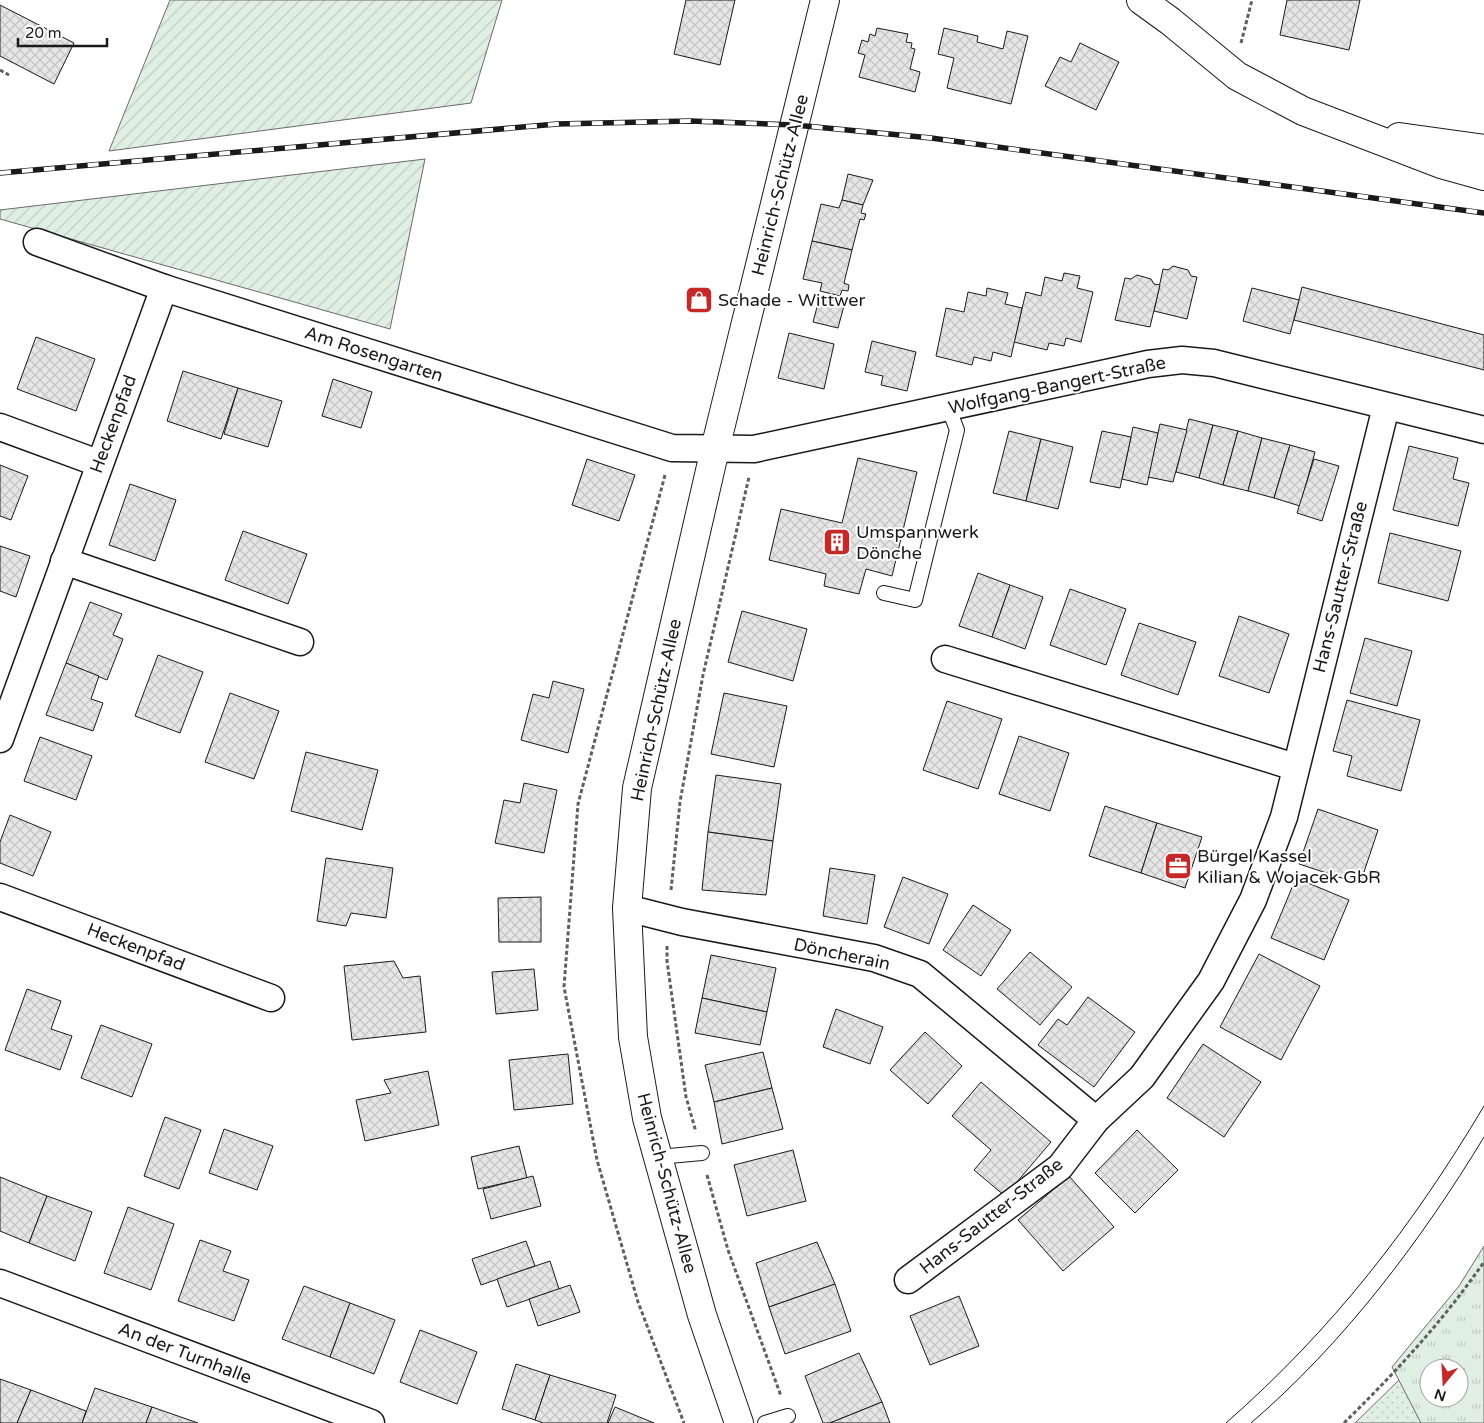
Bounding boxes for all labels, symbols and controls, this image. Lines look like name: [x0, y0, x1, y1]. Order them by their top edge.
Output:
scale bar: [18, 15, 106, 47]
text: 20 m: [25, 24, 62, 42]
street label: Heinrich-Schütz-Allee: [747, 92, 813, 278]
shop icon: Schade - Wittwer: [684, 285, 714, 315]
place label: Schade - Wittwer: [718, 289, 865, 311]
street label: Am Rosengarten: [302, 321, 446, 387]
street label: Wolfgang-Bangert-Straße: [946, 351, 1168, 419]
street label: Heckenpfad: [85, 372, 141, 476]
street label: Hans-Sautter-Straße: [1308, 499, 1372, 675]
place label: Umspannwerk Dönche: [856, 521, 979, 564]
building icon: Umspannwerk Dönche: [822, 527, 852, 557]
street label: Heinrich-Schütz-Allee: [626, 617, 686, 803]
place label: Bürgel Kassel Kilian & Wojacek GbR: [1197, 845, 1381, 888]
office icon: Bürgel Kassel Kilian & Wojacek GbR: [1163, 851, 1193, 881]
street label: Heckenpfad: [84, 918, 188, 976]
street label: Döncherain: [792, 933, 892, 975]
street label: Heinrich-Schütz-Allee: [632, 1090, 702, 1276]
street label: Hans-Sautter-Straße: [915, 1153, 1067, 1279]
street label: An der Turnhalle: [115, 1317, 255, 1389]
north arrow: [1419, 1358, 1469, 1408]
text: N: [1432, 1385, 1448, 1405]

